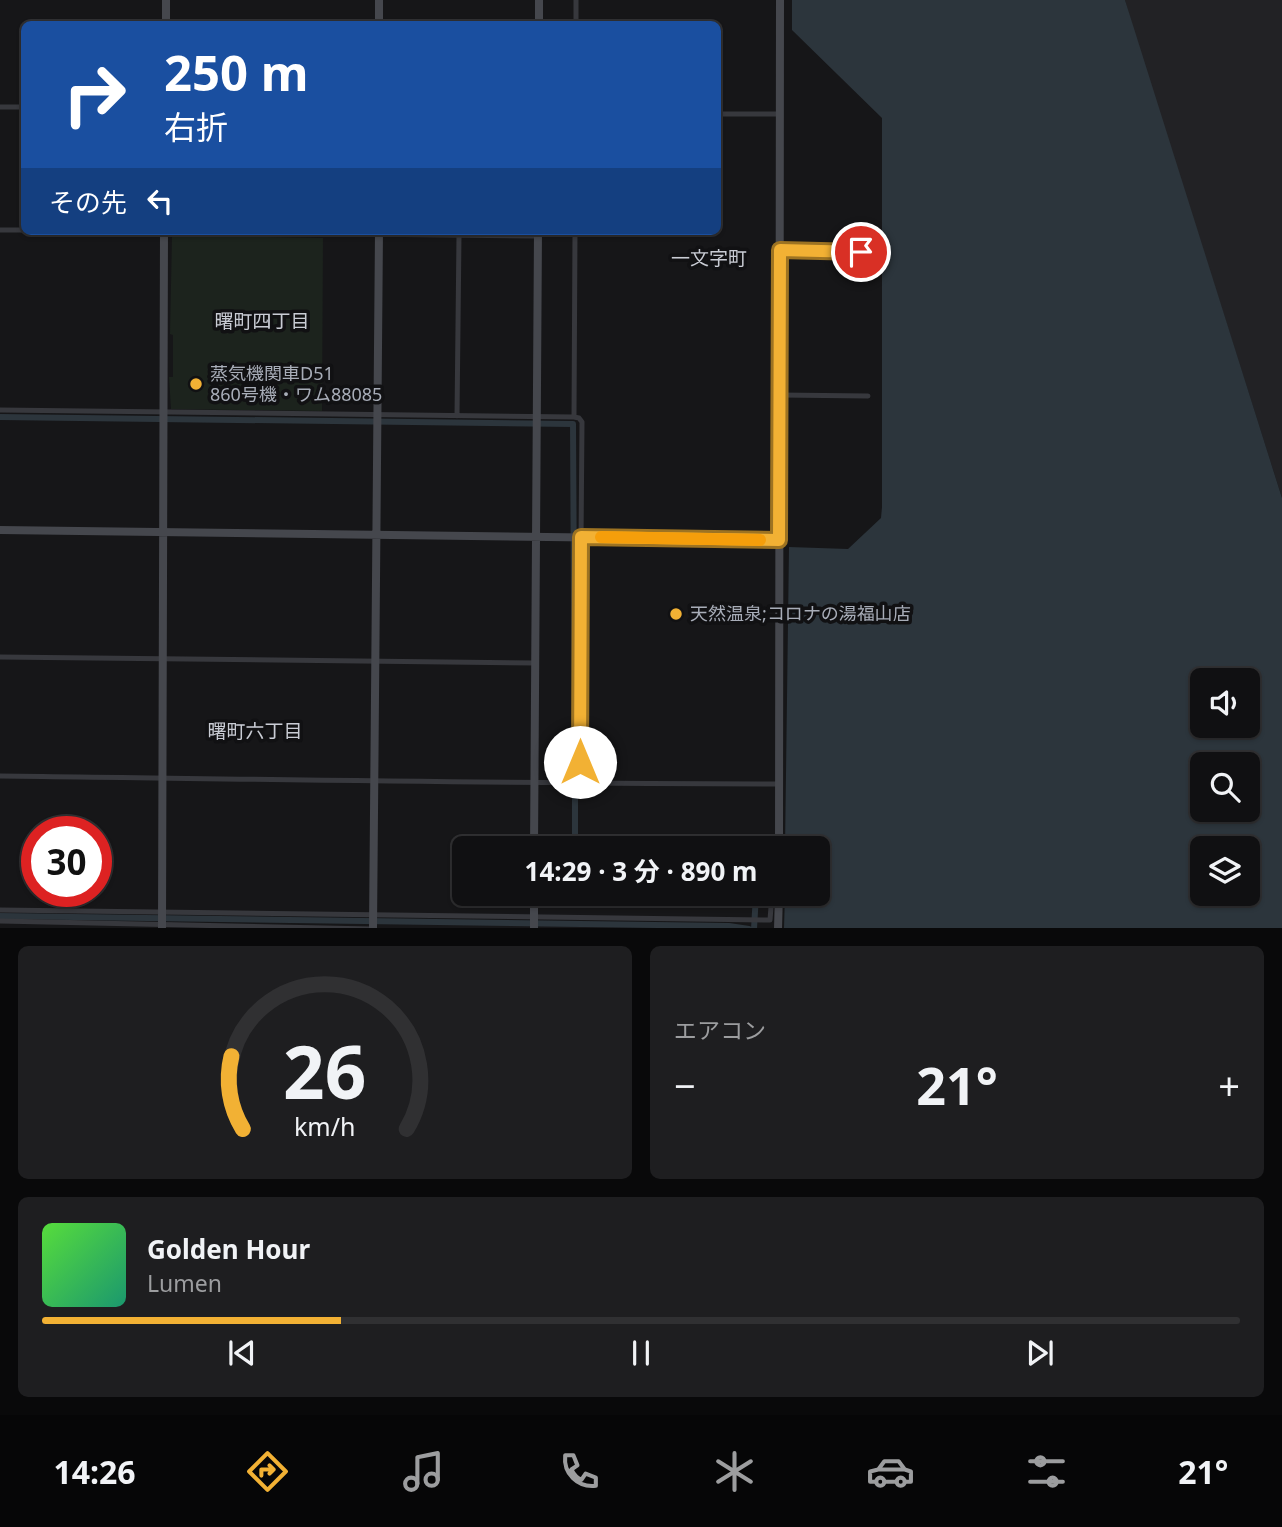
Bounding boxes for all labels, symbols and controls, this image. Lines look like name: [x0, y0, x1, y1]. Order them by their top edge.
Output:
text: 250 m: [164, 39, 309, 105]
icon: right: [49, 49, 140, 140]
text: 右折: [164, 105, 228, 148]
icon: left: [141, 182, 179, 220]
text: その先: [49, 184, 127, 220]
pin: [831, 222, 891, 282]
icon: arrive: [842, 233, 880, 271]
district label: 一文字町: [671, 245, 747, 271]
district label: 曙町四丁目: [214, 308, 310, 334]
place label: 蒸気機関車D51 860号機・ワム88085: [210, 361, 382, 406]
marker: 蒸気機関車D51 860号機・ワム88085: [188, 376, 204, 392]
place label: 天然温泉;コロナの湯福山店: [690, 601, 911, 625]
marker: 天然温泉;コロナの湯福山店: [668, 606, 684, 622]
map controls: [1190, 668, 1260, 906]
button: sound: [1190, 668, 1260, 738]
district label: 曙町六丁目: [207, 718, 303, 744]
position arrow: [543, 725, 617, 799]
button: search: [1190, 752, 1260, 822]
speed limit sign: 30: [21, 816, 112, 907]
button: layers: [1190, 836, 1260, 906]
text: 14:29 · 3 分 · 890 m: [525, 853, 757, 889]
text: エアコン: [674, 1014, 766, 1046]
text: 26: [283, 1021, 367, 1120]
text: 21°: [916, 1049, 998, 1120]
text: −: [674, 1059, 696, 1111]
text: +: [1218, 1059, 1240, 1111]
text: km/h: [294, 1108, 356, 1142]
text: Golden Hour: [147, 1231, 310, 1267]
text: Lumen: [147, 1267, 222, 1299]
icon: previous: [223, 1334, 261, 1372]
icon: pause: [622, 1334, 660, 1372]
icon: next: [1021, 1334, 1059, 1372]
icon: directions: [243, 1447, 292, 1496]
icon: music: [399, 1447, 448, 1496]
icon: phone: [555, 1447, 604, 1496]
icon: climate: [710, 1447, 759, 1496]
icon: car: [866, 1447, 915, 1496]
icon: filters: [1022, 1447, 1071, 1496]
text: 14:26: [53, 1450, 136, 1493]
text: 21°: [1178, 1450, 1228, 1493]

